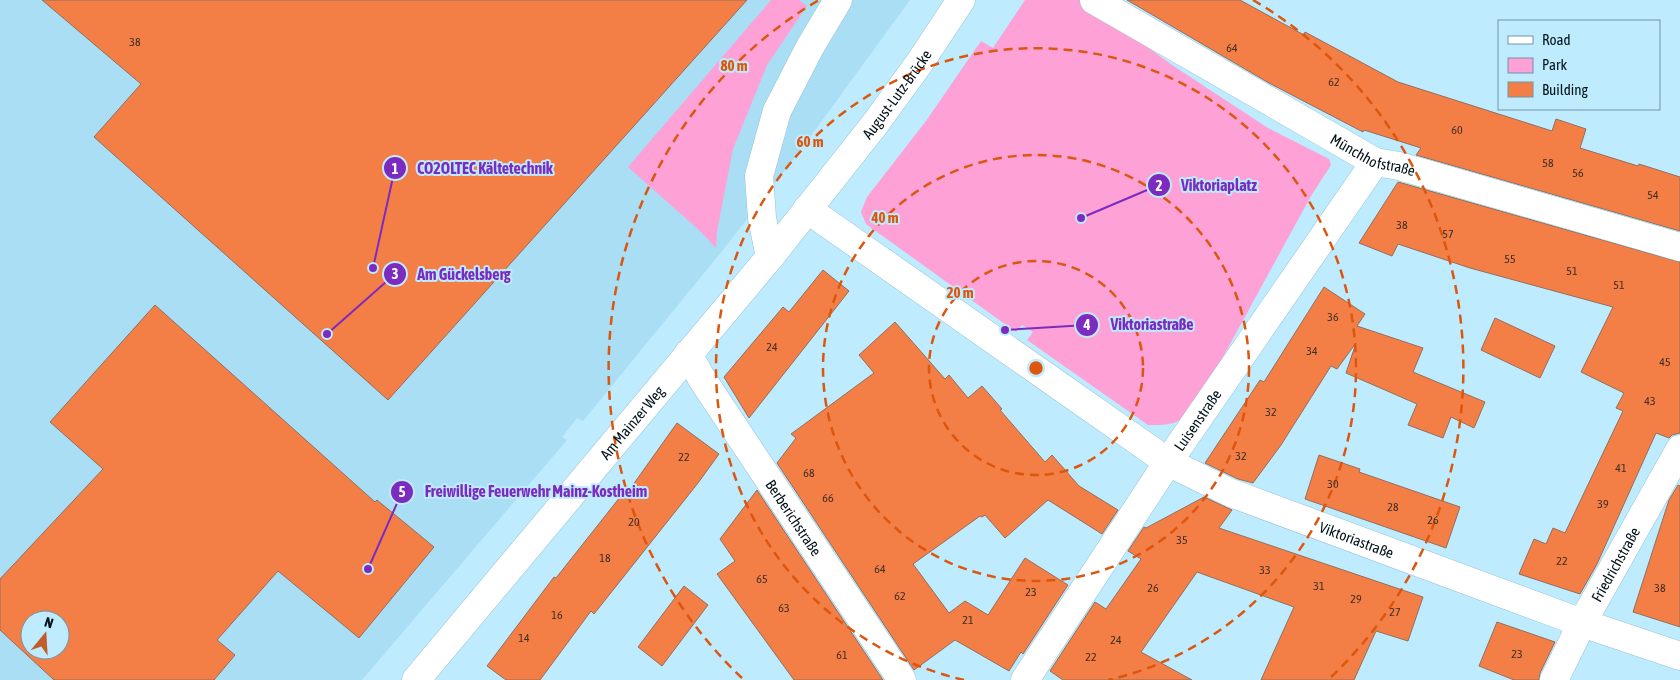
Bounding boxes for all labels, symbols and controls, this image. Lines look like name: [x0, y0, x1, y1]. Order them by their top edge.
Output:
legend: [1498, 20, 1660, 110]
text: Road: [1542, 31, 1571, 48]
house number: 38: [129, 35, 141, 49]
house number: 64: [1226, 41, 1238, 55]
street label: August-Lutz-Brücke: [858, 46, 934, 142]
text: Park: [1542, 56, 1567, 73]
text: 80 m: [721, 57, 748, 74]
house number: 62: [1328, 75, 1340, 89]
text: Building: [1542, 81, 1588, 98]
house number: 60: [1451, 123, 1463, 137]
street label: Münchhofstraße: [1328, 130, 1417, 179]
text: 60 m: [797, 133, 824, 150]
callout: CO2OLTEC Kältetechnik: [382, 153, 563, 184]
house number: 58: [1542, 156, 1554, 170]
text: CO2OLTEC Kältetechnik: [417, 159, 554, 177]
text: 1: [391, 160, 399, 177]
house number: 56: [1572, 166, 1584, 180]
callout: Viktoriaplatz: [1146, 170, 1267, 201]
text: Viktoriaplatz: [1180, 176, 1257, 194]
text: 2: [1155, 177, 1163, 194]
house number: 54: [1647, 188, 1659, 202]
text: 40 m: [871, 209, 899, 226]
house number: 38: [1396, 218, 1408, 232]
house number: 57: [1442, 227, 1454, 241]
house number: 55: [1504, 252, 1516, 266]
callout: Am Gückelsberg: [383, 258, 521, 289]
house number: 51: [1566, 264, 1578, 278]
text: 3: [391, 265, 399, 282]
text: Am Gückelsberg: [416, 265, 511, 283]
house number: 51: [1613, 278, 1625, 292]
text: 20 m: [947, 284, 974, 301]
callout: Viktoriastraße: [1075, 309, 1203, 340]
house number: 36: [1327, 310, 1339, 324]
text: Viktoriastraße: [1109, 315, 1194, 333]
text: 4: [1082, 316, 1091, 333]
house number: 24: [766, 340, 778, 354]
house number: 34: [1306, 344, 1318, 358]
house number: 45: [1659, 355, 1671, 369]
centre of rings: [1027, 359, 1045, 377]
street label: Am Mainzer Weg: [596, 382, 667, 462]
street label: Luisenstraße: [1170, 386, 1224, 454]
house number: 43: [1644, 394, 1656, 408]
house number: 32: [1265, 405, 1277, 419]
house number: 32: [1235, 449, 1247, 463]
house number: 22: [678, 450, 690, 464]
house number: 41: [1615, 461, 1627, 475]
house number: 68: [803, 466, 815, 480]
callout: Freiwillige Feuerwehr Mainz-Kostheim: [390, 476, 657, 507]
street label: Berberichstraße: [763, 476, 826, 559]
house number: 30: [1327, 477, 1339, 491]
text: Freiwillige Feuerwehr Mainz-Kostheim: [425, 482, 647, 500]
text: 5: [398, 483, 406, 500]
house number: 66: [822, 491, 834, 505]
house number: 39: [1597, 497, 1609, 511]
house number: 28: [1387, 500, 1399, 514]
house number: 26: [1427, 513, 1439, 527]
house number: 20: [628, 515, 640, 529]
street label: Viktoriastraße: [1317, 518, 1396, 561]
street label: Friedrichstraße: [1587, 524, 1643, 604]
house number: 35: [1176, 533, 1188, 547]
house number: 18: [599, 551, 611, 565]
house number: 22: [1556, 554, 1568, 568]
house number: 64: [874, 562, 886, 576]
house number: 33: [1259, 563, 1271, 577]
house number: 65: [756, 572, 768, 586]
house number: 31: [1313, 579, 1325, 593]
house number: 26: [1147, 581, 1159, 595]
house number: 38: [1654, 581, 1666, 595]
house number: 23: [1025, 585, 1037, 599]
house number: 62: [894, 589, 906, 603]
house number: 29: [1350, 592, 1362, 606]
house number: 63: [778, 601, 790, 615]
house number: 27: [1389, 605, 1401, 619]
house number: 16: [551, 608, 563, 622]
north arrow: [20, 610, 70, 660]
house number: 21: [962, 613, 974, 627]
text: N: [43, 614, 55, 632]
house number: 14: [518, 631, 530, 645]
house number: 24: [1110, 633, 1122, 647]
house number: 23: [1511, 647, 1523, 661]
house number: 61: [836, 648, 848, 662]
house number: 22: [1085, 650, 1097, 664]

